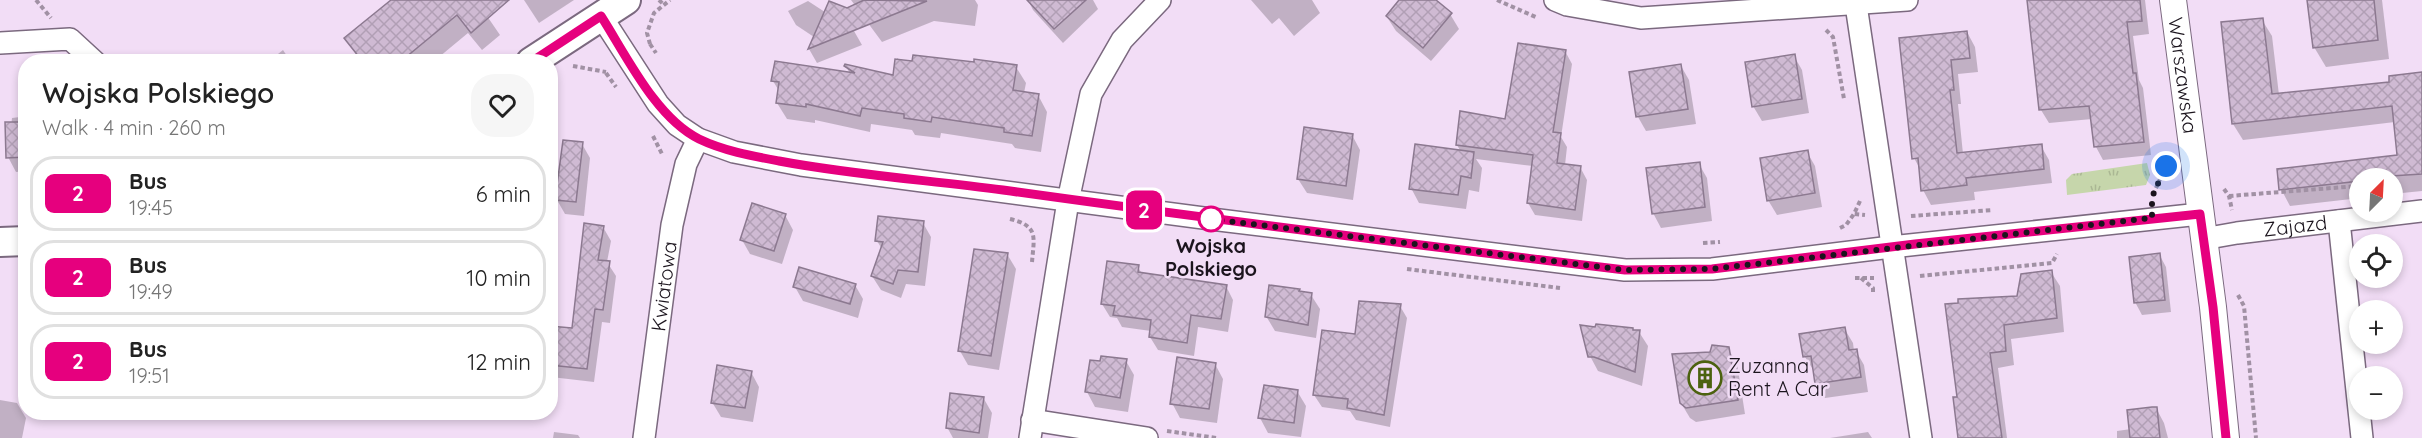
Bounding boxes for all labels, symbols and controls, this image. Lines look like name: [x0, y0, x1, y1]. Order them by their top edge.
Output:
street label: Warszawska: [2163, 16, 2203, 135]
button: heart: [471, 74, 534, 137]
text: Wojska Polskiego: [42, 75, 274, 110]
text: Walk · 4 min · 260 m: [42, 115, 226, 140]
your location: [2151, 151, 2181, 181]
text: Bus: [129, 167, 167, 195]
north arrow: [2349, 168, 2403, 222]
map controls: [2349, 168, 2403, 420]
text: 2: [72, 180, 84, 206]
text: 6 min: [476, 180, 531, 208]
line badge: 2: [1124, 190, 1164, 230]
text: 19:45: [129, 195, 173, 220]
text: 2: [1138, 197, 1150, 223]
marker: Wojska Polskiego: [1198, 206, 1224, 232]
street label: Zajazd: [2262, 209, 2328, 242]
place label: Wojska Polskiego: [1165, 233, 1257, 281]
button: locate: [2349, 234, 2403, 288]
street label: Kwiatowa: [645, 240, 682, 333]
text: Bus: [129, 251, 167, 279]
text: 2: [72, 264, 84, 290]
text: 10 min: [466, 264, 531, 292]
text: 19:49: [129, 279, 173, 304]
button: +: [2349, 300, 2403, 354]
text: Bus: [129, 335, 167, 363]
text: 2: [72, 348, 84, 374]
text: 12 min: [467, 348, 531, 376]
place label: Zuzanna Rent A Car: [1728, 353, 1828, 401]
building icon: Zuzanna Rent A Car: [1687, 360, 1723, 396]
text: 19:51: [129, 363, 170, 388]
button: −: [2349, 366, 2403, 420]

